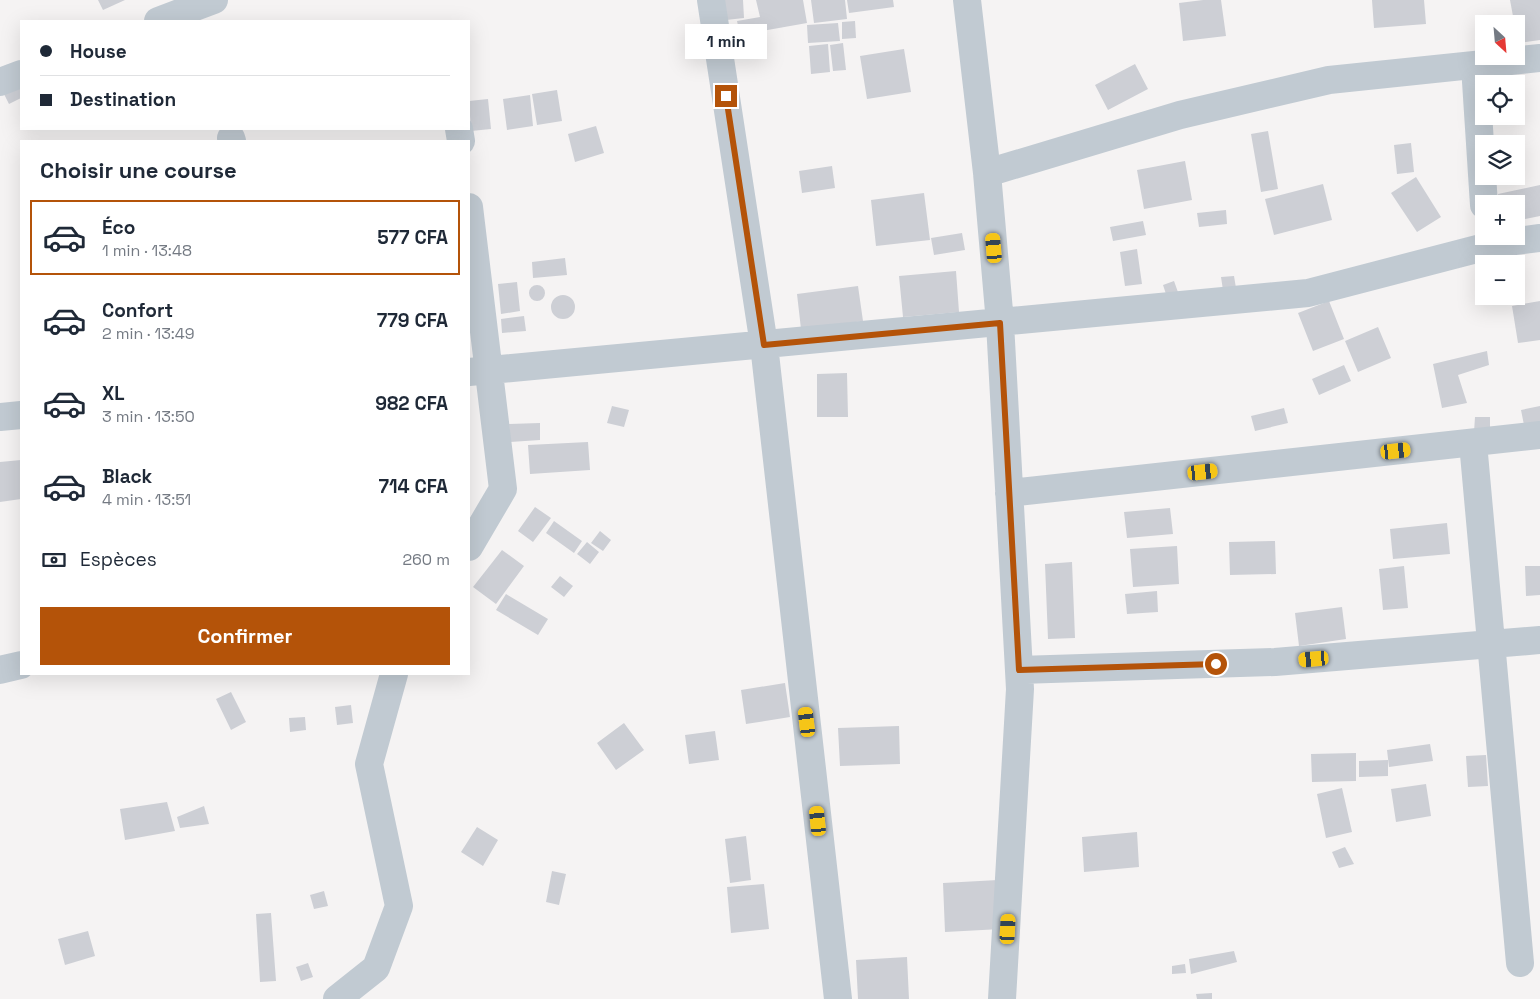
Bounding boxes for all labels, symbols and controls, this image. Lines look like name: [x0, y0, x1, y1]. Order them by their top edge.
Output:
north arrow: [1475, 15, 1525, 65]
map controls: [1475, 15, 1525, 305]
callout: 1 min: [685, 23, 767, 58]
text: 1 min: [706, 31, 746, 52]
text: House: [70, 39, 127, 64]
button: locate: [1475, 75, 1525, 125]
route end: [715, 85, 737, 107]
text: Destination: [70, 87, 176, 112]
button: layers: [1475, 135, 1525, 185]
text: Choisir une course: [40, 156, 237, 184]
button: +: [1475, 195, 1525, 245]
icon: car: [42, 215, 87, 260]
text: Éco: [102, 215, 135, 240]
text: 577 CFA: [377, 225, 448, 250]
car: [985, 232, 1002, 264]
text: 1 min · 13:48: [102, 240, 192, 261]
button: −: [1475, 255, 1525, 305]
icon: car: [42, 298, 87, 343]
text: Confort: [102, 298, 173, 323]
text: 779 CFA: [377, 308, 448, 333]
text: 2 min · 13:49: [102, 323, 195, 344]
icon: car: [42, 381, 87, 426]
text: XL: [102, 381, 125, 406]
text: 982 CFA: [375, 391, 448, 416]
text: 3 min · 13:50: [102, 406, 195, 427]
car: [1380, 442, 1411, 460]
car: [1187, 463, 1218, 481]
icon: car: [42, 464, 87, 509]
text: Black: [102, 464, 152, 489]
text: 714 CFA: [379, 474, 448, 499]
text: 4 min · 13:51: [102, 489, 191, 510]
icon: cash: [40, 546, 68, 574]
text: Espèces: [80, 547, 157, 572]
text: 260 m: [402, 549, 450, 570]
button: Confirmer: [40, 607, 450, 665]
car: [1298, 650, 1329, 668]
route start: [1205, 653, 1227, 675]
car: [797, 706, 816, 738]
car: [808, 805, 827, 837]
car: [999, 914, 1016, 944]

